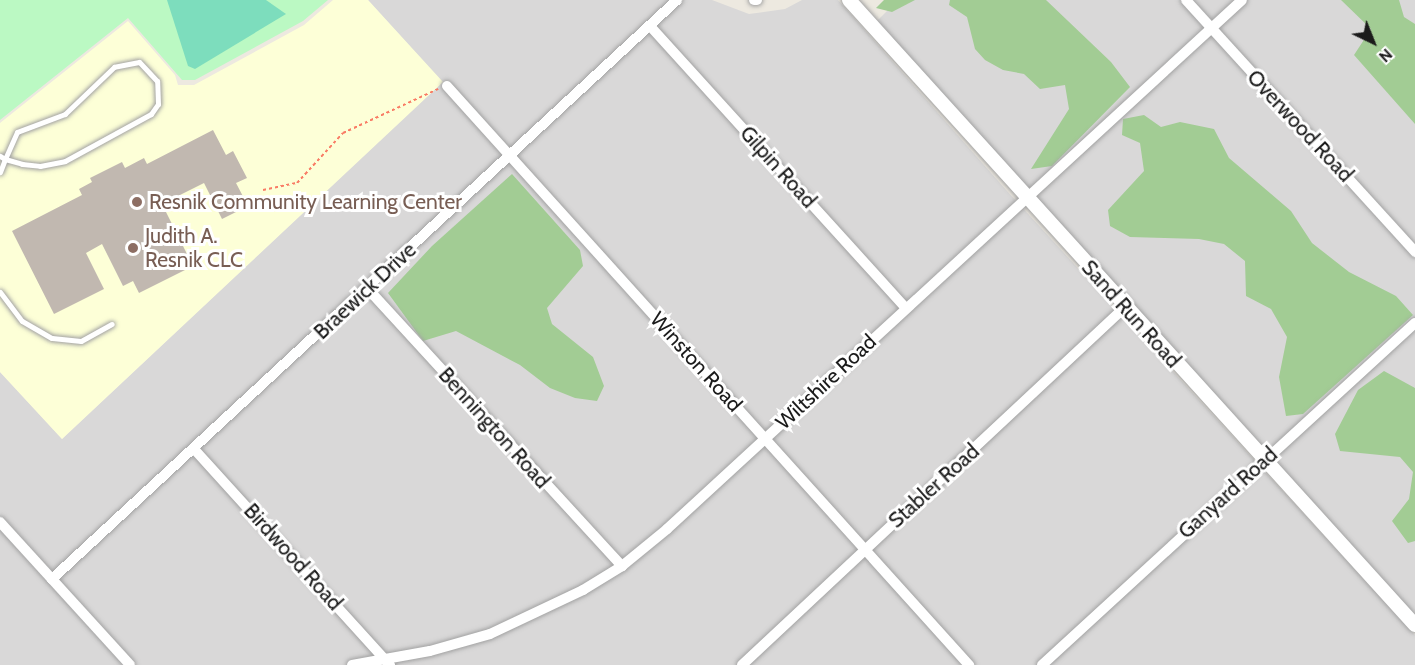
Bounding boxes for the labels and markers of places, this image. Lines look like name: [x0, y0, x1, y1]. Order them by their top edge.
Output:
place label: Resnik Community Learning Center: [149, 189, 462, 215]
marker: Resnik Community Learning Center: [130, 195, 144, 209]
place label: Judith A. Resnik CLC: [145, 223, 243, 273]
marker: Judith A. Resnik CLC: [126, 241, 140, 255]

